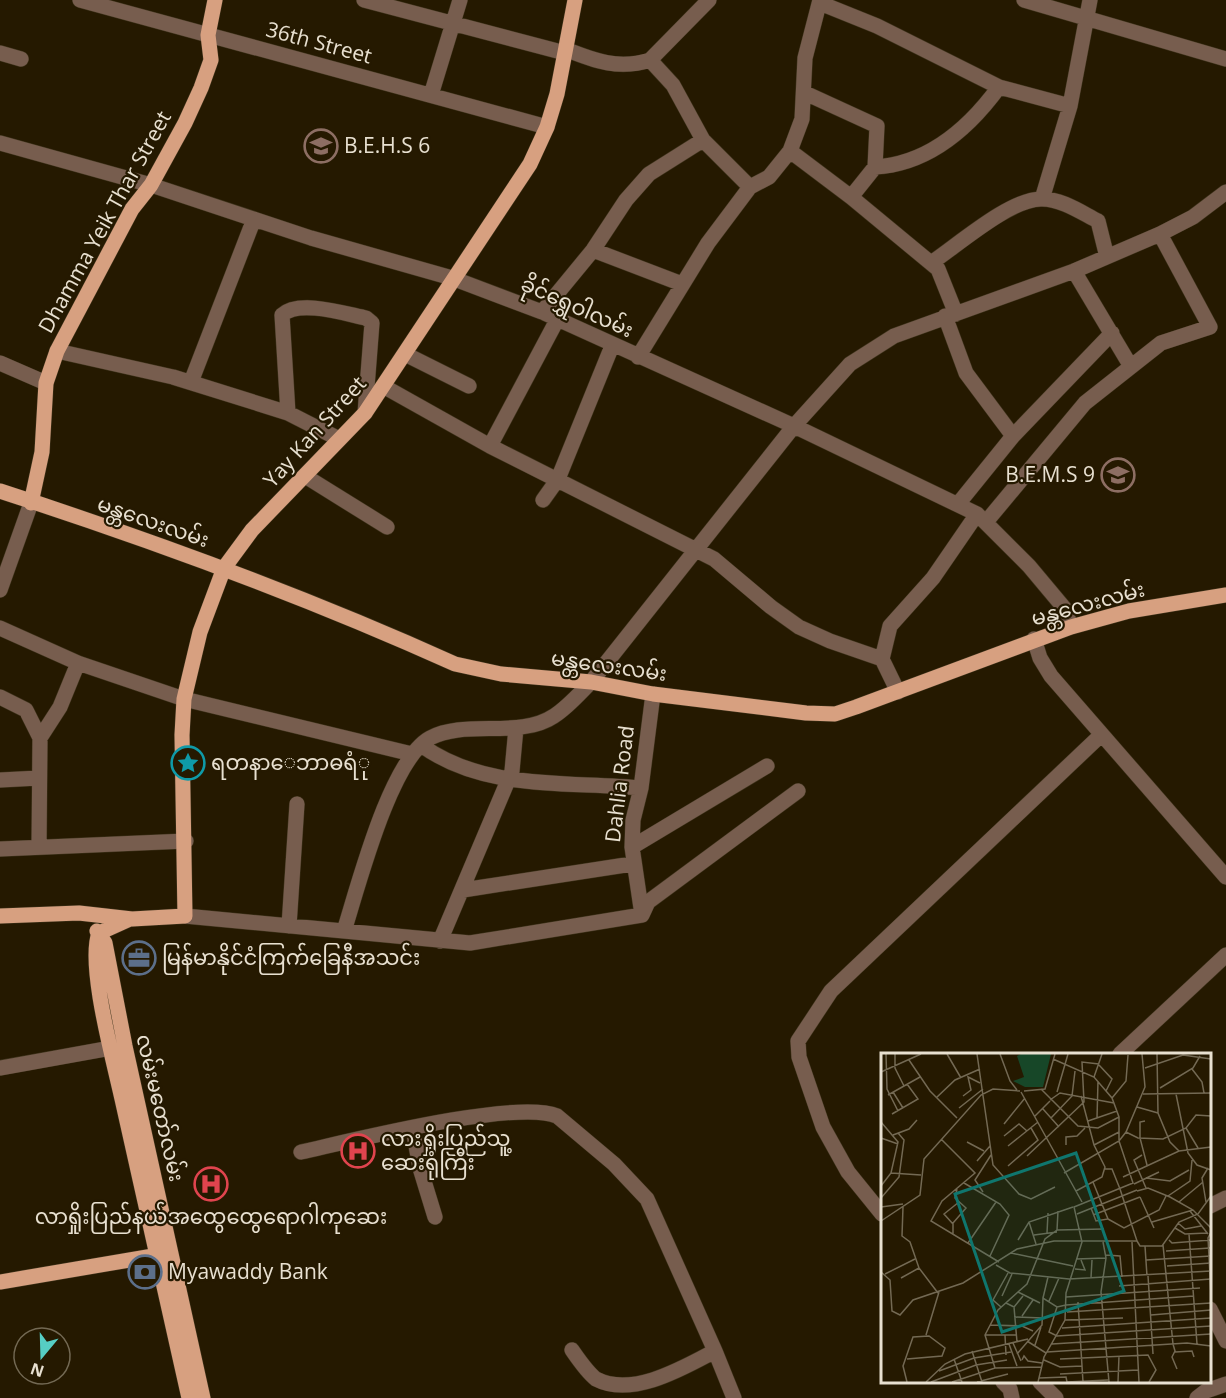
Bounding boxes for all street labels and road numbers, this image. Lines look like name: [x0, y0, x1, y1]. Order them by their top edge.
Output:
street label: 36th Street: [263, 14, 375, 70]
street label: Dhamma Yeik Thar Street: [31, 105, 177, 338]
street label: ခိုင်ရွှေဝါလမ်း: [515, 268, 638, 347]
street label: Yay Kan Street: [257, 370, 372, 493]
street label: မန္တလေးလမ်း: [92, 488, 213, 557]
street label: မန္တလေးလမ်း: [1028, 573, 1149, 635]
street label: မန္တလေးလမ်း: [549, 642, 669, 691]
street label: Dahlia Road: [598, 724, 640, 844]
street label: လမ်းမတော်လမ်း: [130, 1031, 193, 1184]

